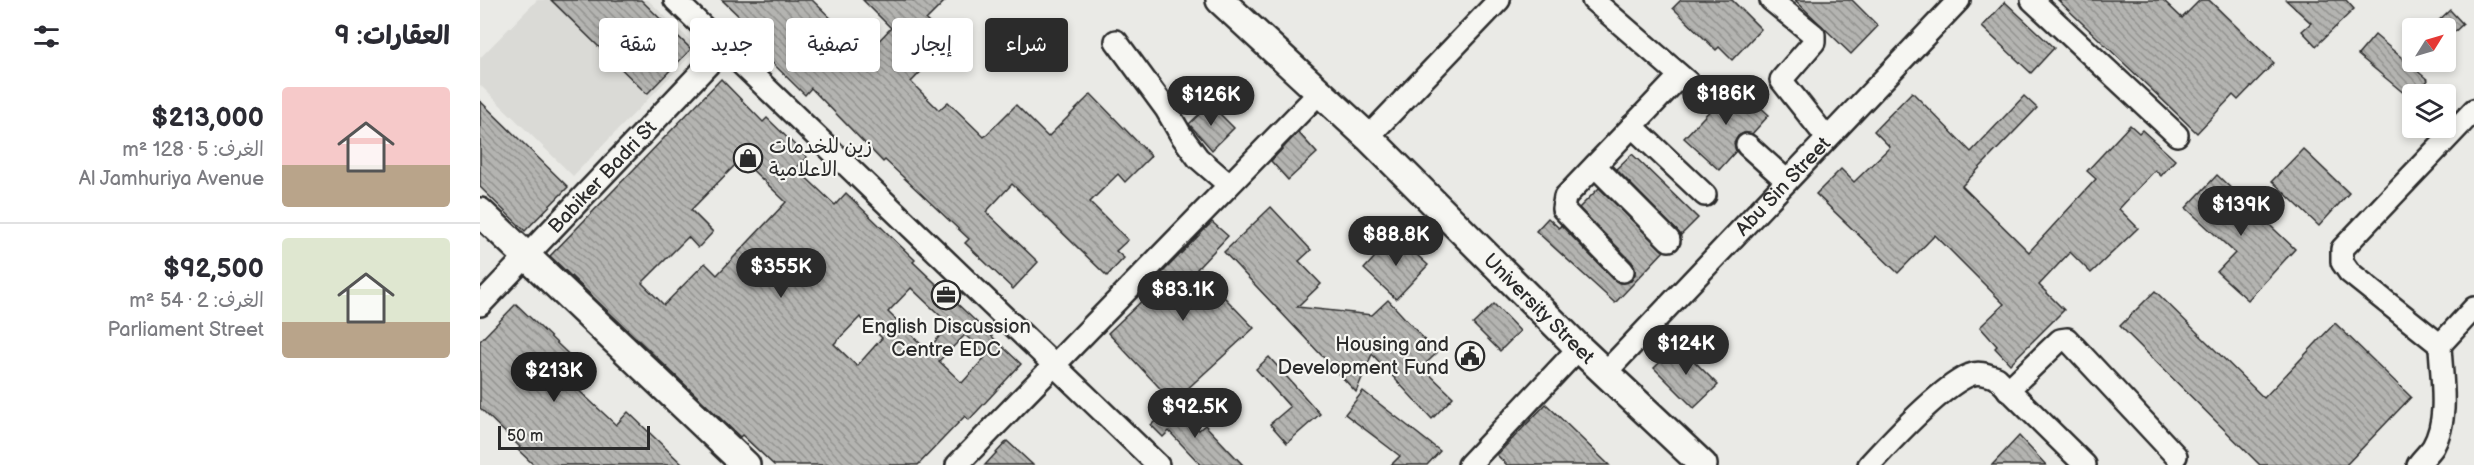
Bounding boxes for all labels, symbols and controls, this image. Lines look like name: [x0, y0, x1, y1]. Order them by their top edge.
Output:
chip: شقة: [599, 18, 678, 72]
chip: جديد: [690, 18, 774, 72]
chip: تصفية: [786, 18, 880, 72]
chip: إيجار: [892, 18, 973, 72]
chip: شراء: [985, 18, 1068, 72]
north arrow: [2402, 18, 2456, 72]
map controls: [2402, 18, 2456, 138]
icon: filters: [30, 20, 63, 53]
text: العقارات: 9: [334, 21, 450, 52]
pin: $186K: [1684, 75, 1768, 126]
pin: $126K: [1169, 76, 1253, 127]
text: $186K: [1696, 82, 1756, 106]
text: $126K: [1181, 83, 1241, 107]
button: layers: [2402, 84, 2456, 138]
text: $213,000: [151, 103, 264, 134]
icon: home: [330, 111, 402, 183]
street label: Babiker Badri St: [543, 116, 662, 239]
street label: Abu Sin Street: [1731, 132, 1836, 241]
place label: زين للخدمات الاعلامية: [769, 135, 872, 182]
text: الغرف: 5 · 128 m²: [122, 138, 264, 162]
shop icon: زين للخدمات الاعلامية: [732, 142, 764, 174]
text: Al Jamhuriya Avenue: [79, 167, 264, 191]
pin: $139K: [2199, 186, 2283, 237]
text: $139K: [2212, 193, 2270, 217]
pin: $88.8K: [1347, 216, 1445, 267]
text: $88.8K: [1362, 223, 1430, 247]
pin: $355K: [739, 248, 823, 299]
street label: University Street: [1478, 249, 1599, 369]
text: $92,500: [163, 254, 264, 285]
text: $355K: [750, 255, 812, 279]
icon: home: [330, 262, 402, 334]
pin: $83.1K: [1134, 271, 1232, 322]
text: $83.1K: [1151, 278, 1215, 302]
office icon: English Discussion Centre EDC: [930, 279, 962, 311]
text: الغرف: 2 · 54 m²: [129, 289, 264, 313]
place label: English Discussion Centre EDC: [861, 315, 1031, 362]
text: Parliament Street: [107, 318, 264, 342]
pin: $124K: [1644, 325, 1728, 376]
text: $124K: [1657, 332, 1715, 356]
place label: Housing and Development Fund: [1278, 333, 1449, 380]
public building icon: Housing and Development Fund: [1454, 340, 1486, 372]
pin: $213K: [512, 352, 596, 403]
text: $213K: [525, 359, 583, 383]
pin: $92.5K: [1146, 388, 1244, 439]
text: $92.5K: [1162, 395, 1228, 419]
scale bar: [498, 423, 650, 450]
text: 50 m: [507, 427, 543, 446]

